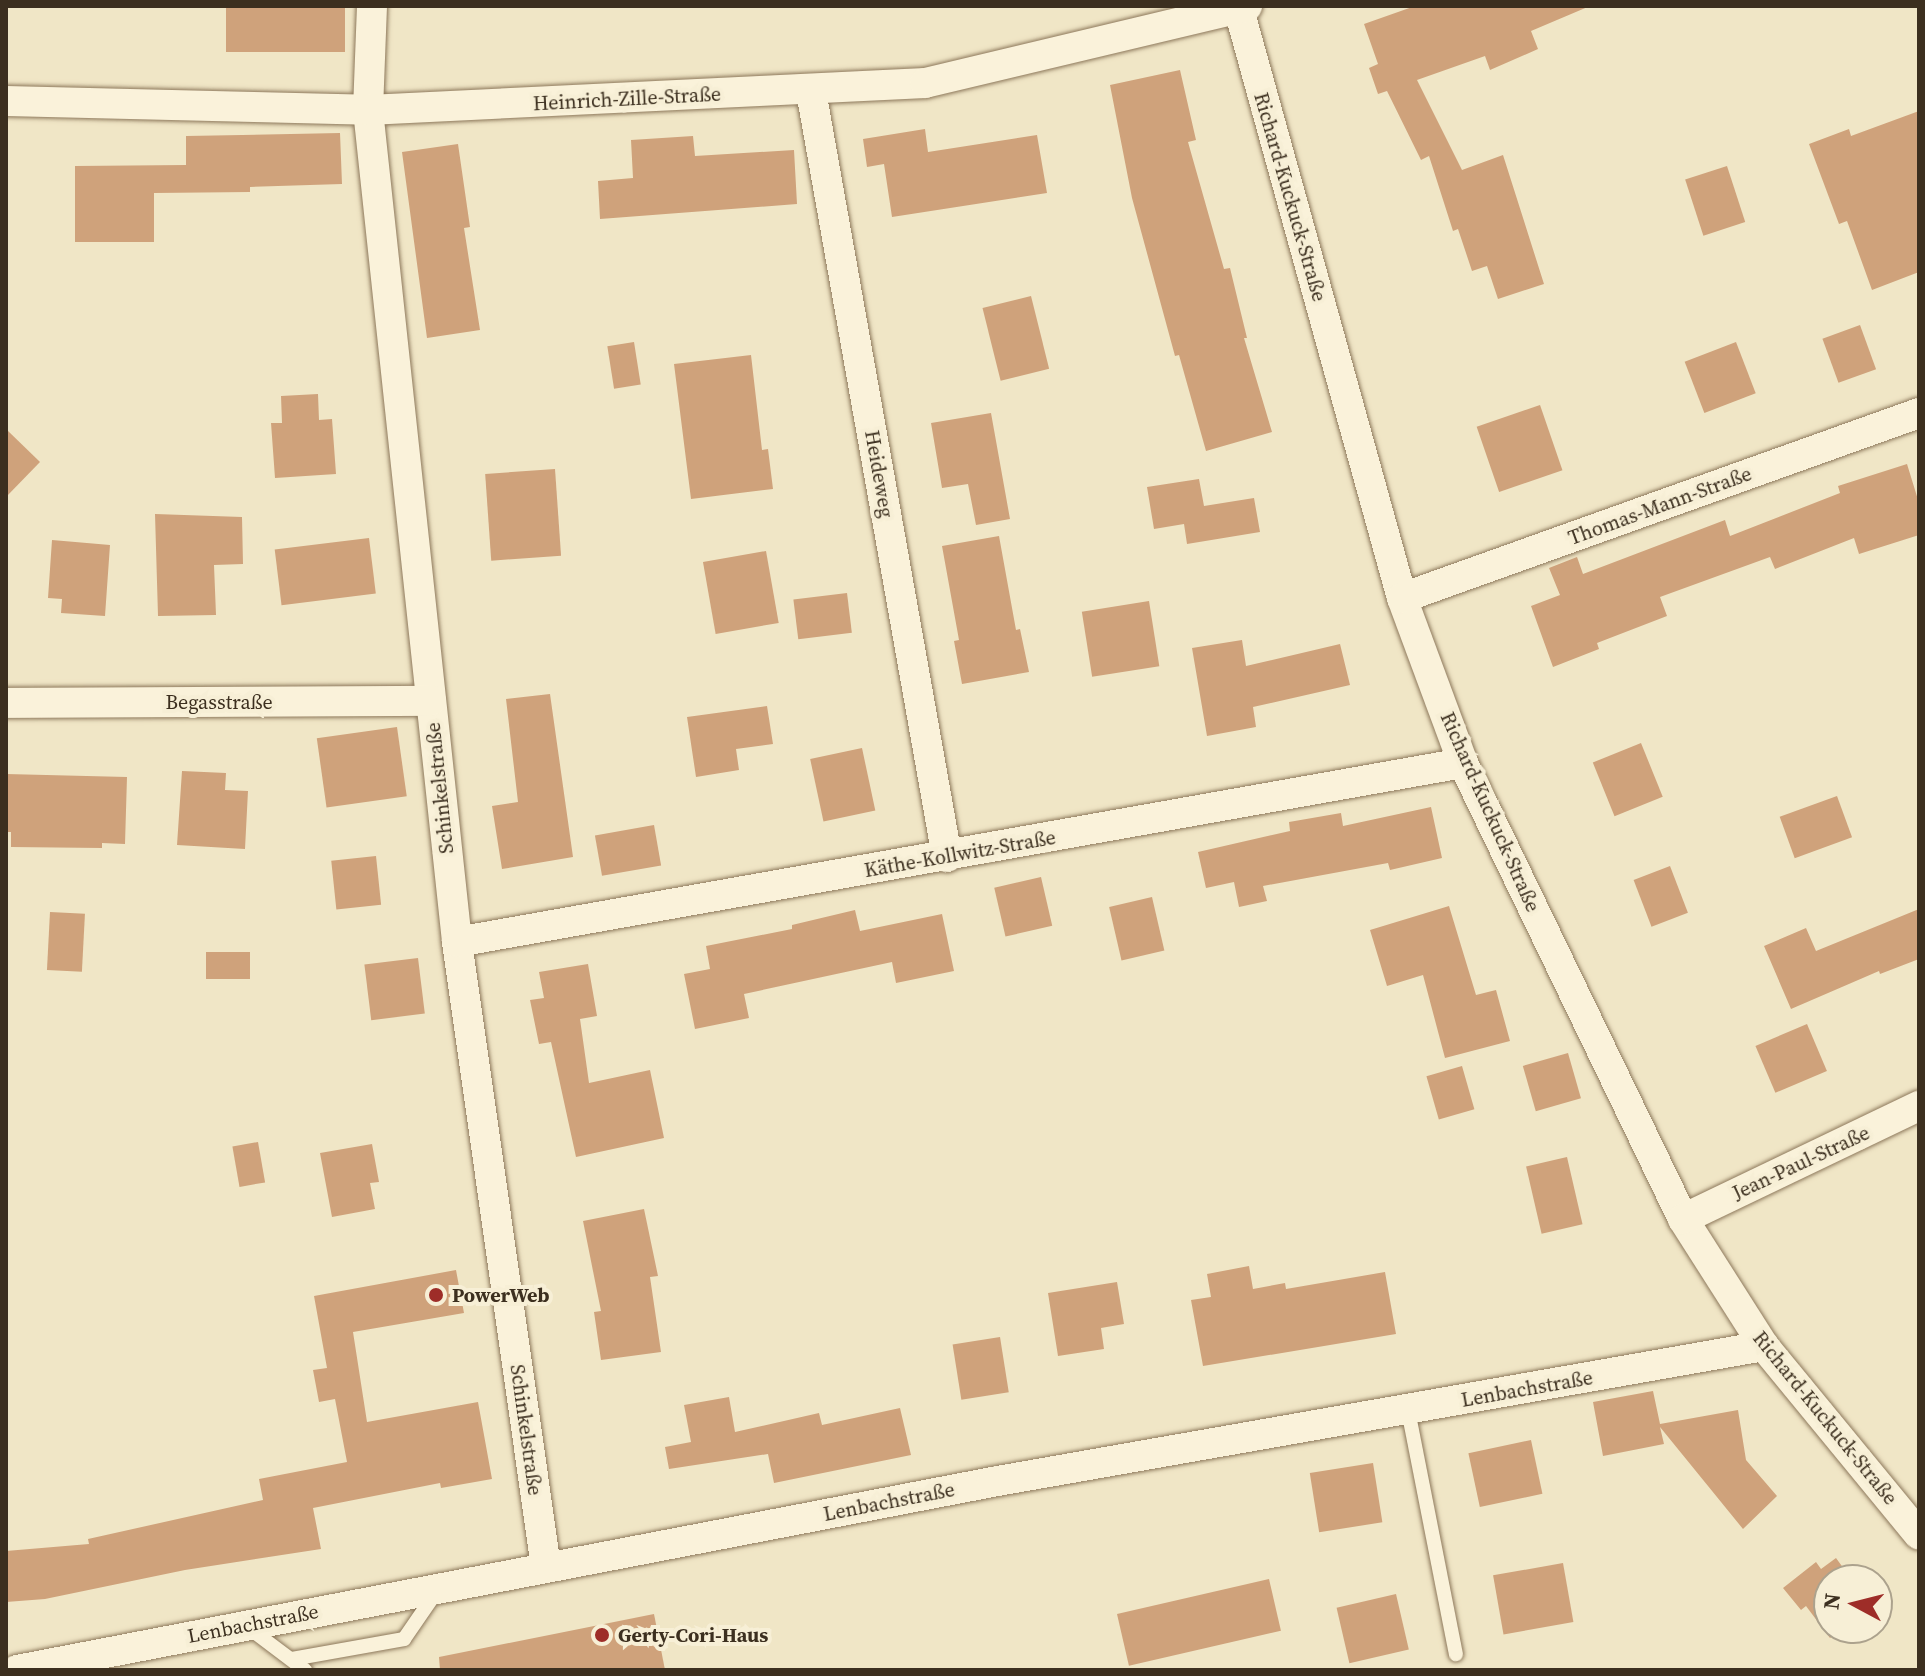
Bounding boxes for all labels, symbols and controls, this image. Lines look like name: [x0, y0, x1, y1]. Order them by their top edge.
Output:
street label: Heinrich-Zille-Straße: [532, 82, 722, 116]
street label: Richard-Kuckuck-Straße: [1249, 90, 1331, 304]
street label: Heideweg: [860, 428, 898, 520]
street label: Thomas-Mann-Straße: [1565, 462, 1755, 550]
street label: Begasstraße: [165, 690, 273, 714]
street label: Richard-Kuckuck-Straße: [1435, 708, 1545, 916]
street label: Schinkelstraße: [421, 721, 459, 855]
street label: Käthe-Kollwitz-Straße: [862, 825, 1058, 883]
street label: Jean-Paul-Straße: [1729, 1121, 1873, 1205]
place label: PowerWeb: [452, 1283, 549, 1307]
marker: PowerWeb: [427, 1286, 445, 1304]
street label: Richard-Kuckuck-Straße: [1748, 1326, 1902, 1510]
street label: Schinkelstraße: [505, 1363, 547, 1497]
street label: Lenbachstraße: [1459, 1366, 1595, 1412]
street label: Lenbachstraße: [821, 1478, 957, 1526]
north arrow: [1813, 1564, 1893, 1644]
text: N: [1815, 1592, 1847, 1611]
street label: Lenbachstraße: [185, 1600, 321, 1648]
place label: Gerty-Cori-Haus: [618, 1623, 768, 1647]
marker: Gerty-Cori-Haus: [593, 1626, 611, 1644]

